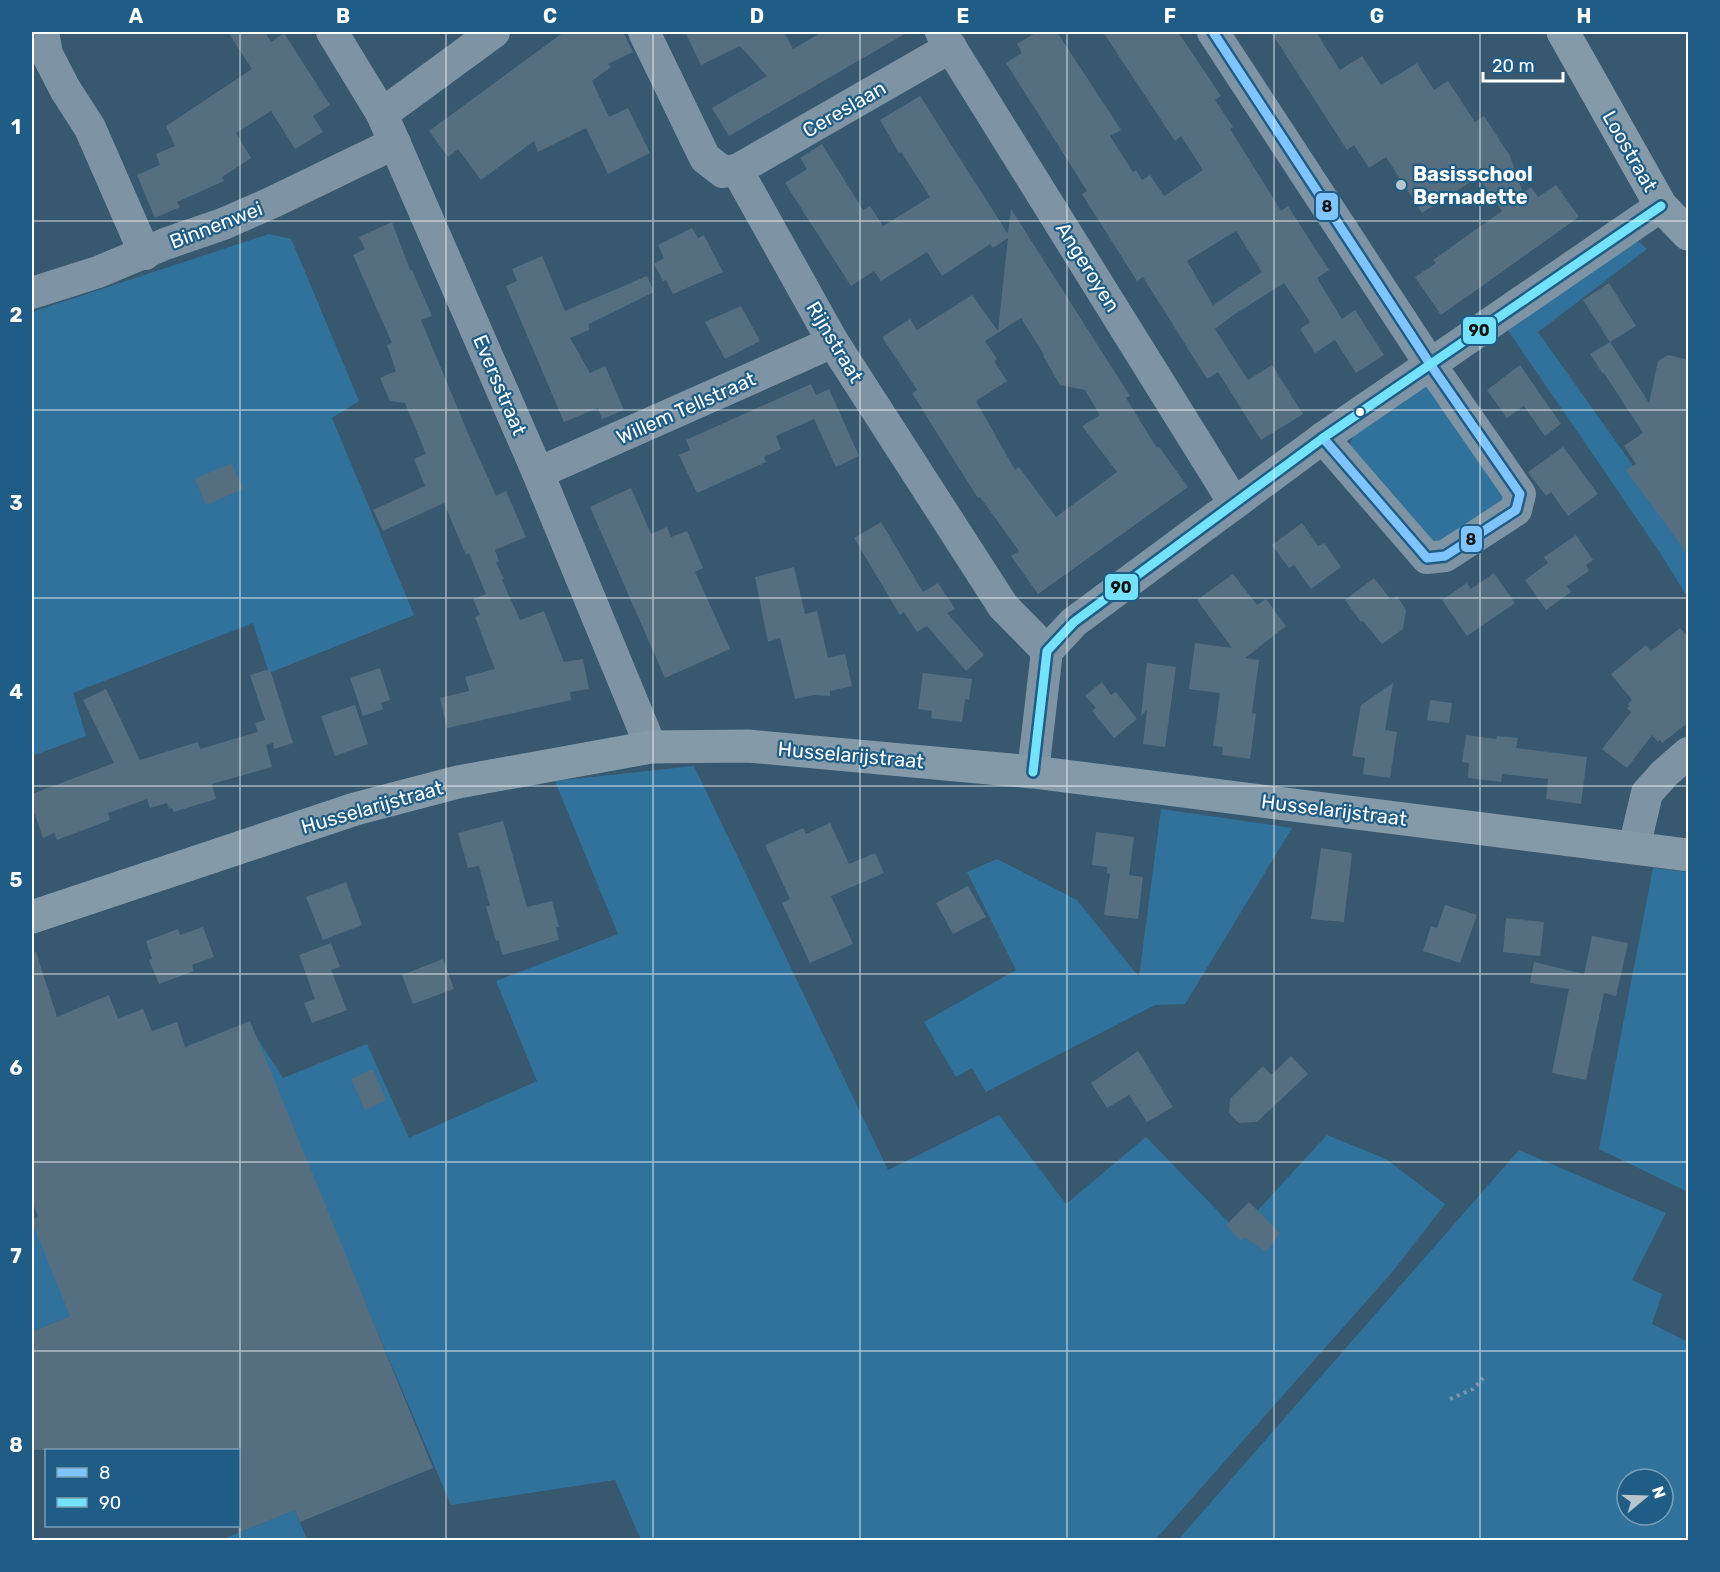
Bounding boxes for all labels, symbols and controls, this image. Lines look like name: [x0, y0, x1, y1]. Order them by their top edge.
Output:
text: A: [129, 4, 144, 28]
text: B: [336, 4, 350, 28]
text: C: [543, 4, 557, 28]
text: D: [750, 4, 764, 28]
text: E: [957, 4, 969, 28]
text: F: [1164, 4, 1176, 28]
text: G: [1370, 4, 1384, 28]
text: H: [1577, 4, 1591, 28]
scale bar: [1483, 45, 1562, 83]
text: 20 m: [1492, 55, 1534, 77]
street label: Cereslaan: [798, 76, 890, 142]
street label: Loostraat: [1597, 106, 1663, 196]
text: 1: [11, 115, 21, 139]
place label: Basisschool Bernadette: [1413, 162, 1533, 209]
marker: Basisschool Bernadette: [1394, 178, 1408, 192]
line badge: 8: [1315, 192, 1339, 221]
street label: Binnenwei: [166, 196, 266, 254]
text: 8: [1322, 197, 1333, 216]
street label: Angeroyen: [1051, 218, 1125, 316]
street label: Rijnstraat: [801, 297, 869, 387]
text: 2: [10, 303, 23, 327]
line badge: 90: [1462, 316, 1497, 345]
text: 90: [1468, 321, 1490, 340]
street label: Eversstraat: [468, 331, 532, 439]
street label: Willem Tellstraat: [613, 367, 759, 449]
unlabelled marker: [1354, 406, 1366, 418]
text: 3: [9, 491, 23, 515]
line badge: 8: [1460, 525, 1483, 553]
text: 8: [1466, 530, 1477, 549]
line badge: 90: [1104, 573, 1139, 601]
text: 90: [1110, 578, 1132, 597]
text: 4: [9, 680, 23, 704]
street label: Husselarijstraat: [777, 737, 925, 773]
street label: Husselarijstraat: [298, 775, 446, 839]
street label: Husselarijstraat: [1260, 789, 1408, 831]
text: 5: [10, 868, 23, 892]
text: 6: [9, 1056, 23, 1080]
text: 7: [10, 1244, 22, 1268]
text: 8: [9, 1433, 23, 1457]
legend: [45, 1449, 240, 1527]
text: 8: [99, 1462, 110, 1484]
north arrow: [1615, 1467, 1675, 1527]
text: N: [1648, 1484, 1670, 1501]
text: 90: [99, 1492, 121, 1514]

